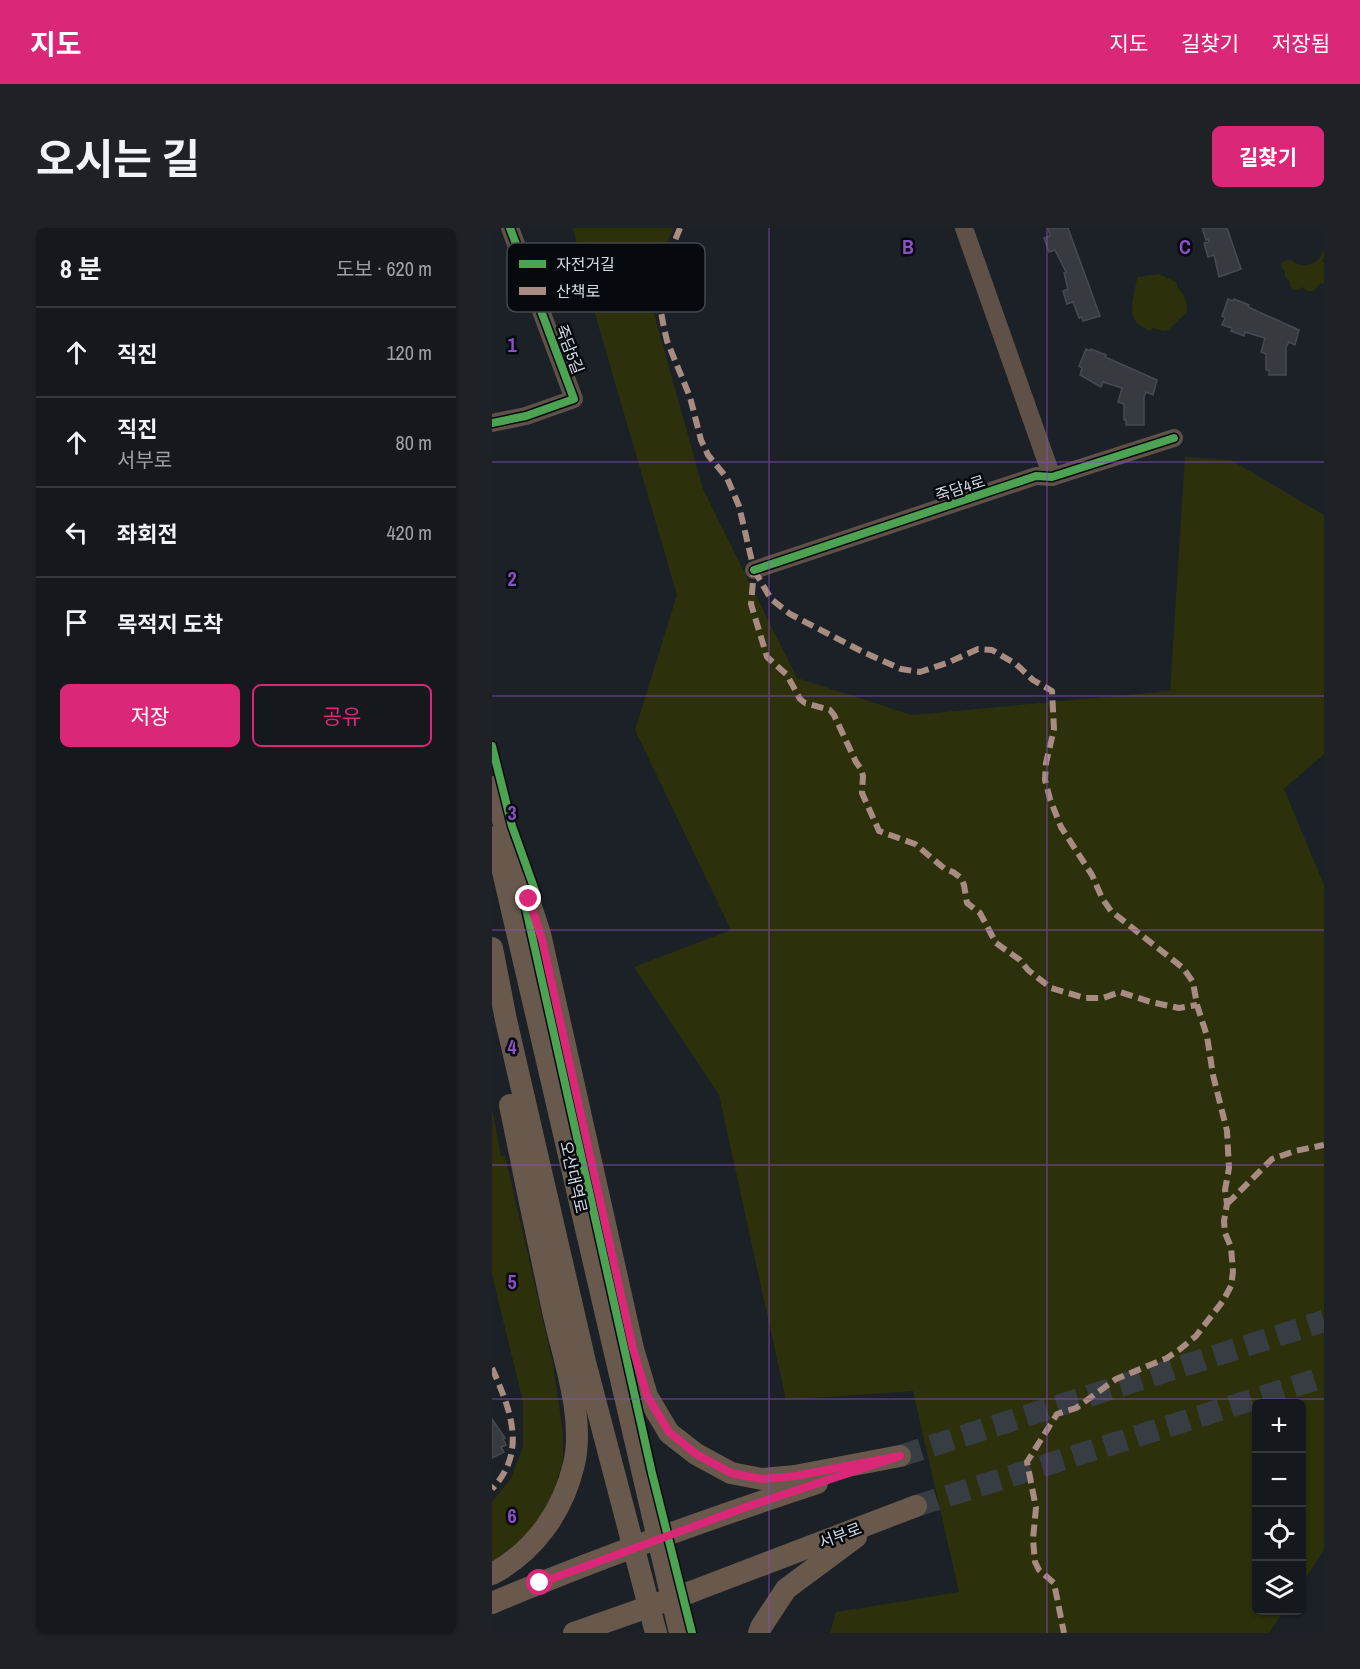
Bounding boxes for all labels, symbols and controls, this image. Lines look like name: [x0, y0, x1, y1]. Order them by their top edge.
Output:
text: 지도: [30, 25, 82, 63]
text: 지도: [1109, 29, 1148, 58]
text: 길찾기: [1181, 29, 1239, 58]
text: 저장됨: [1272, 29, 1330, 58]
button: 길찾기: [1212, 126, 1324, 187]
text: 오시는 길: [36, 131, 200, 187]
text: B: [902, 233, 914, 260]
text: C: [1179, 233, 1191, 260]
legend: [507, 243, 705, 312]
text: 8 분: [60, 251, 102, 286]
text: 자전거길: [556, 253, 615, 275]
text: 도보 · 620 m: [336, 255, 432, 282]
text: 산책로: [556, 280, 600, 302]
street label: 죽담5길: [551, 321, 589, 377]
text: 1: [507, 331, 517, 358]
icon: ahead: [60, 336, 93, 369]
text: 직진: [117, 339, 157, 369]
text: 120 m: [386, 339, 432, 366]
text: 직진: [117, 414, 157, 444]
icon: ahead: [60, 426, 93, 459]
text: 80 m: [396, 429, 432, 456]
text: 서부로: [117, 446, 172, 473]
street label: 죽담4로: [932, 470, 988, 506]
icon: left: [60, 516, 93, 549]
text: 좌회전: [117, 519, 178, 549]
text: 420 m: [386, 519, 432, 546]
text: 2: [507, 565, 517, 592]
icon: arrive: [60, 606, 93, 639]
text: 목적지 도착: [117, 609, 223, 639]
button: 저장: [60, 684, 240, 747]
button: 공유: [252, 684, 432, 747]
text: 3: [507, 799, 517, 826]
route end: [515, 885, 541, 911]
text: 4: [507, 1033, 517, 1060]
street label: 오산대역로: [555, 1139, 593, 1216]
text: 5: [507, 1268, 517, 1295]
map controls: [1252, 1399, 1306, 1615]
button: +: [1252, 1399, 1306, 1453]
button: −: [1252, 1453, 1306, 1507]
text: 6: [507, 1502, 517, 1529]
button: locate: [1252, 1507, 1306, 1561]
street label: 서부로: [815, 1517, 865, 1553]
button: layers: [1252, 1561, 1306, 1615]
route start: [526, 1569, 552, 1595]

